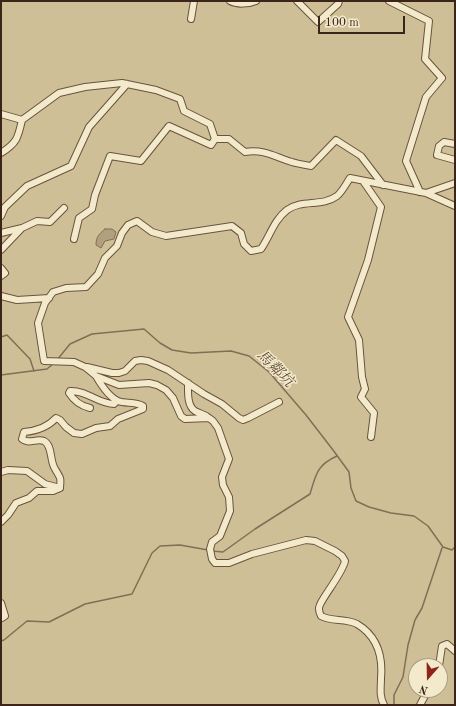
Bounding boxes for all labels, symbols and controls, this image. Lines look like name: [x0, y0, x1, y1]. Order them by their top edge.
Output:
scale bar: [320, 8, 407, 34]
text: 100 m: [325, 17, 359, 29]
water label: 馬鄰坑: [253, 347, 297, 391]
north arrow: [408, 658, 448, 698]
text: N: [418, 682, 430, 695]

